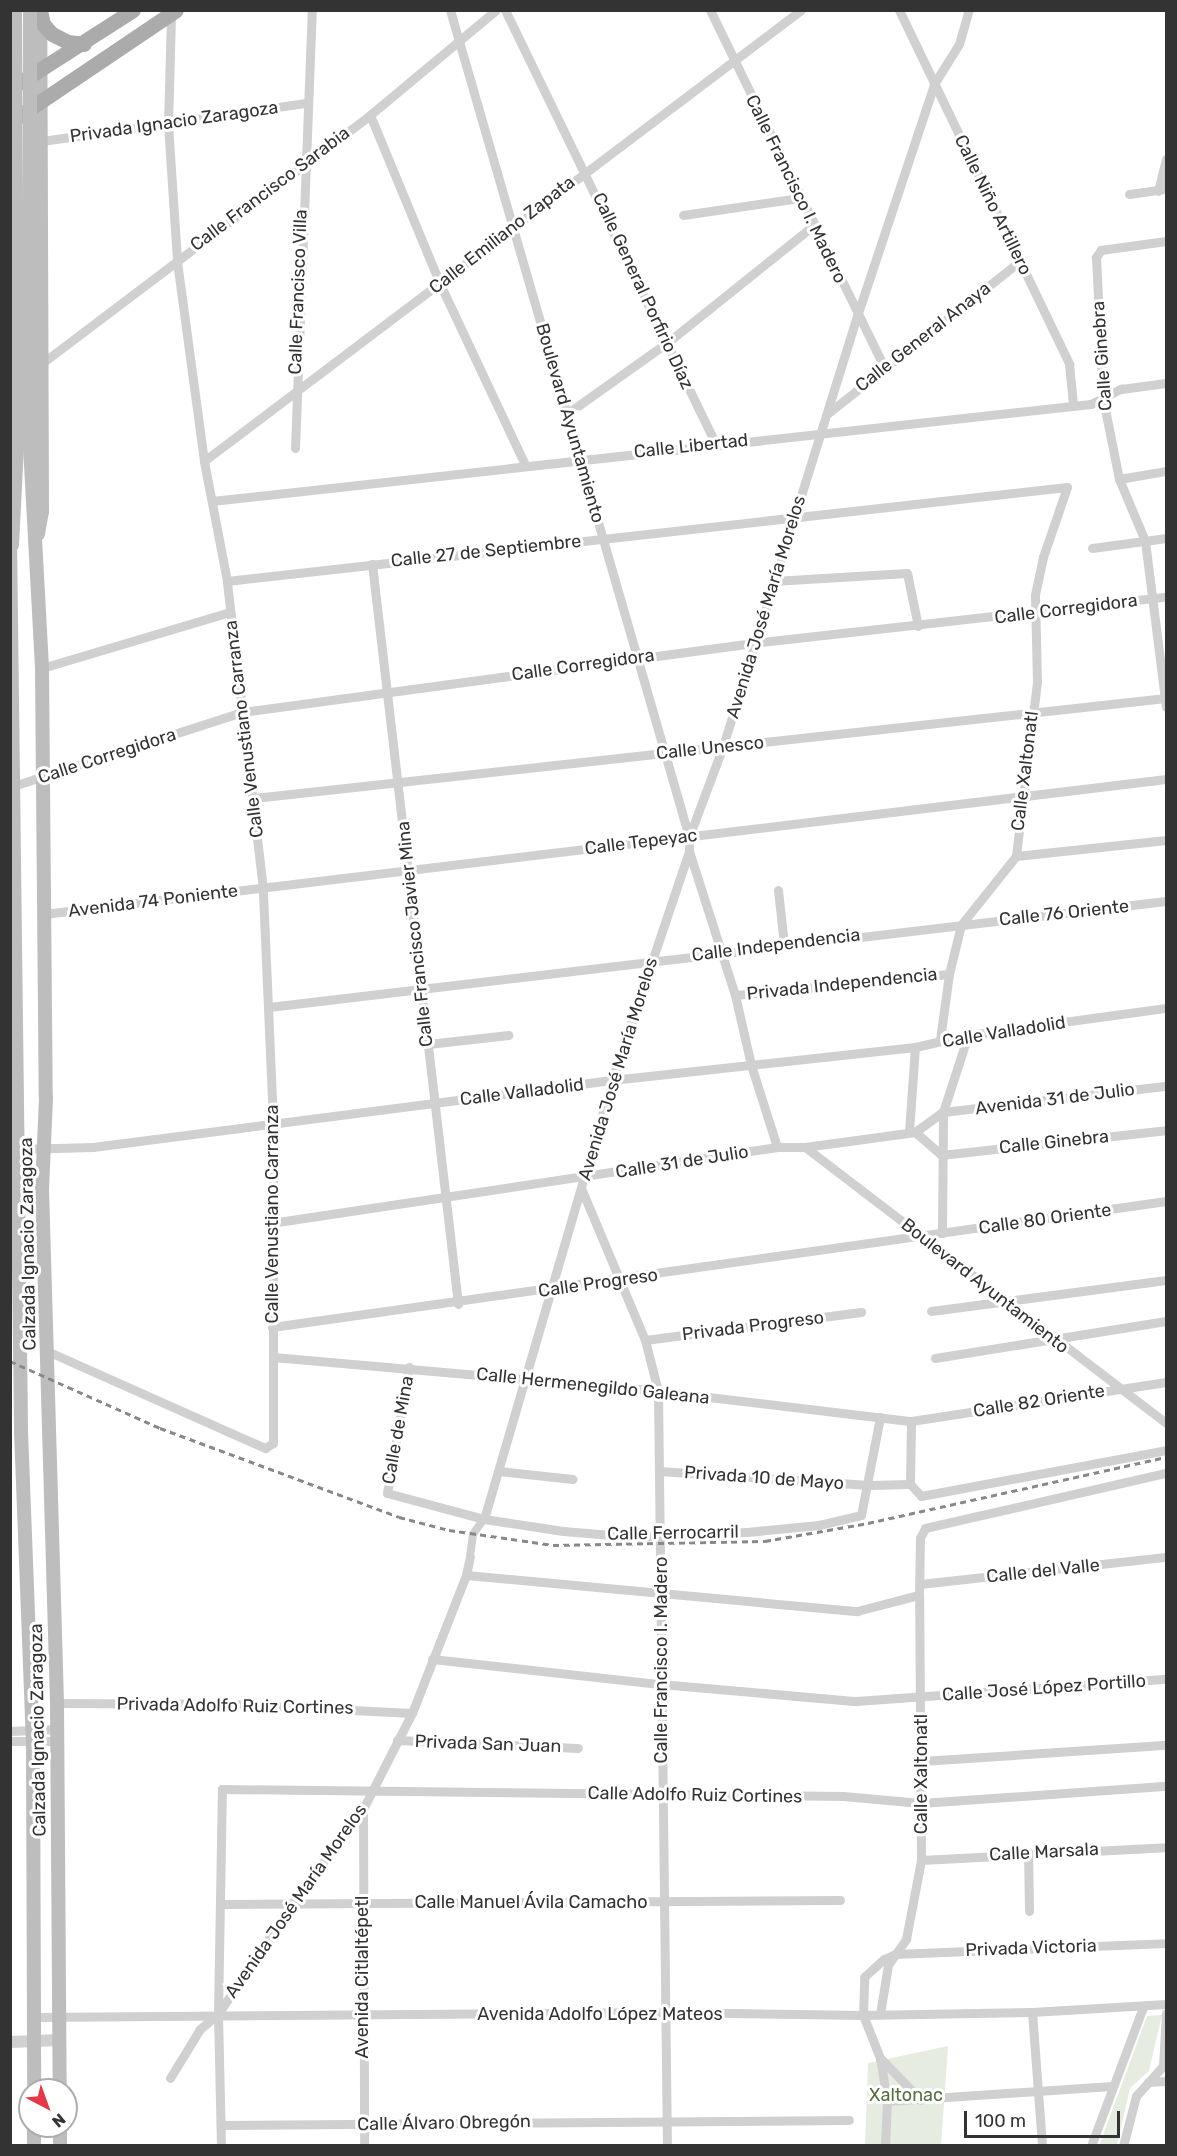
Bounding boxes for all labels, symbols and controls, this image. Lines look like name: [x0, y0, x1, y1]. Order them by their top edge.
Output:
street label: Calle Francisco I. Madero: [741, 91, 851, 287]
street label: Privada Ignacio Zaragoza: [68, 97, 280, 147]
street label: Calle Francisco Sarabia: [186, 122, 354, 256]
street label: Calle Niño Artillero: [950, 131, 1036, 279]
street label: Calle Emiliano Zapata: [425, 171, 579, 299]
street label: Calle General Porfirio Díaz: [588, 189, 698, 393]
street label: Calle Francisco Villa: [284, 209, 312, 375]
street label: Calle General Anaya: [851, 277, 995, 397]
street label: Calle Ginebra: [1087, 300, 1117, 412]
street label: Boulevard Ayuntamiento: [531, 320, 609, 526]
street label: Calle Libertad: [633, 429, 749, 463]
street label: Avenida José María Morelos: [722, 493, 810, 721]
street label: Calle 27 de Septiembre: [390, 530, 582, 572]
street label: Calle Corregidora: [993, 590, 1139, 628]
street label: Calle Venustiano Carranza: [220, 619, 268, 839]
street label: Calle Corregidora: [510, 644, 656, 686]
street label: Calle Xaltonatl: [1007, 710, 1043, 832]
street label: Calle Corregidora: [35, 724, 179, 788]
street label: Calle Unesco: [655, 732, 765, 764]
street label: Calle Francisco Javier Mina: [392, 820, 438, 1048]
street label: Calle Tepeyac: [583, 824, 699, 860]
street label: Avenida 74 Poniente: [67, 880, 239, 922]
street label: Calle 76 Oriente: [998, 895, 1130, 931]
street label: Calle Independencia: [691, 924, 861, 966]
street label: Avenida José María Morelos: [574, 955, 662, 1183]
street label: Privada Independencia: [746, 963, 938, 1005]
street label: Calle Valladolid: [941, 1012, 1067, 1052]
street label: Calle Valladolid: [459, 1074, 585, 1110]
street label: Avenida 31 de Julio: [974, 1078, 1136, 1120]
street label: Calle Venustiano Carranza: [261, 1104, 283, 1324]
street label: Calle Ginebra: [998, 1126, 1110, 1158]
street label: Calzada Ignacio Zaragoza: [15, 1137, 41, 1351]
street label: Calle 31 de Julio: [614, 1141, 750, 1183]
street label: Calle 80 Oriente: [977, 1199, 1113, 1239]
street label: Boulevard Ayuntamiento: [897, 1214, 1073, 1358]
street label: Calle Progreso: [537, 1264, 659, 1302]
street label: Privada Progreso: [681, 1307, 825, 1345]
street label: Calle Hermenegildo Galeana: [475, 1363, 711, 1409]
street label: Calle de Mina: [378, 1374, 418, 1486]
street label: Calle 82 Oriente: [972, 1380, 1106, 1422]
street label: Privada 10 de Mayo: [683, 1462, 845, 1494]
street label: Calle Ferrocarril: [607, 1521, 739, 1545]
street label: Calle del Valle: [985, 1554, 1101, 1588]
street label: Calle Francisco I. Madero: [650, 1557, 672, 1763]
street label: Calzada Ignacio Zaragoza: [25, 1623, 51, 1837]
street label: Calle José López Portillo: [941, 1670, 1147, 1706]
street label: Privada Adolfo Ruiz Cortines: [116, 1693, 354, 1719]
street label: Calle Xaltonatl: [910, 1714, 932, 1834]
street label: Privada San Juan: [414, 1731, 562, 1757]
street label: Calle Adolfo Ruiz Cortines: [587, 1782, 803, 1808]
street label: Avenida José María Morelos: [221, 1800, 371, 2002]
street label: Calle Marsala: [989, 1838, 1099, 1866]
street label: Calle Manuel Ávila Camacho: [414, 1891, 648, 1913]
street label: Avenida Citlaltépetl: [351, 1896, 373, 2058]
street label: Privada Victoria: [965, 1935, 1097, 1961]
street label: Avenida Adolfo López Mateos: [477, 2003, 723, 2025]
north arrow: [18, 2078, 78, 2138]
park label: Xaltonac: [869, 2084, 943, 2106]
scale bar: [967, 2099, 1123, 2137]
text: N: [48, 2110, 69, 2131]
text: 100 m: [975, 2110, 1026, 2132]
street label: Calle Álvaro Obregón: [357, 2111, 531, 2135]

